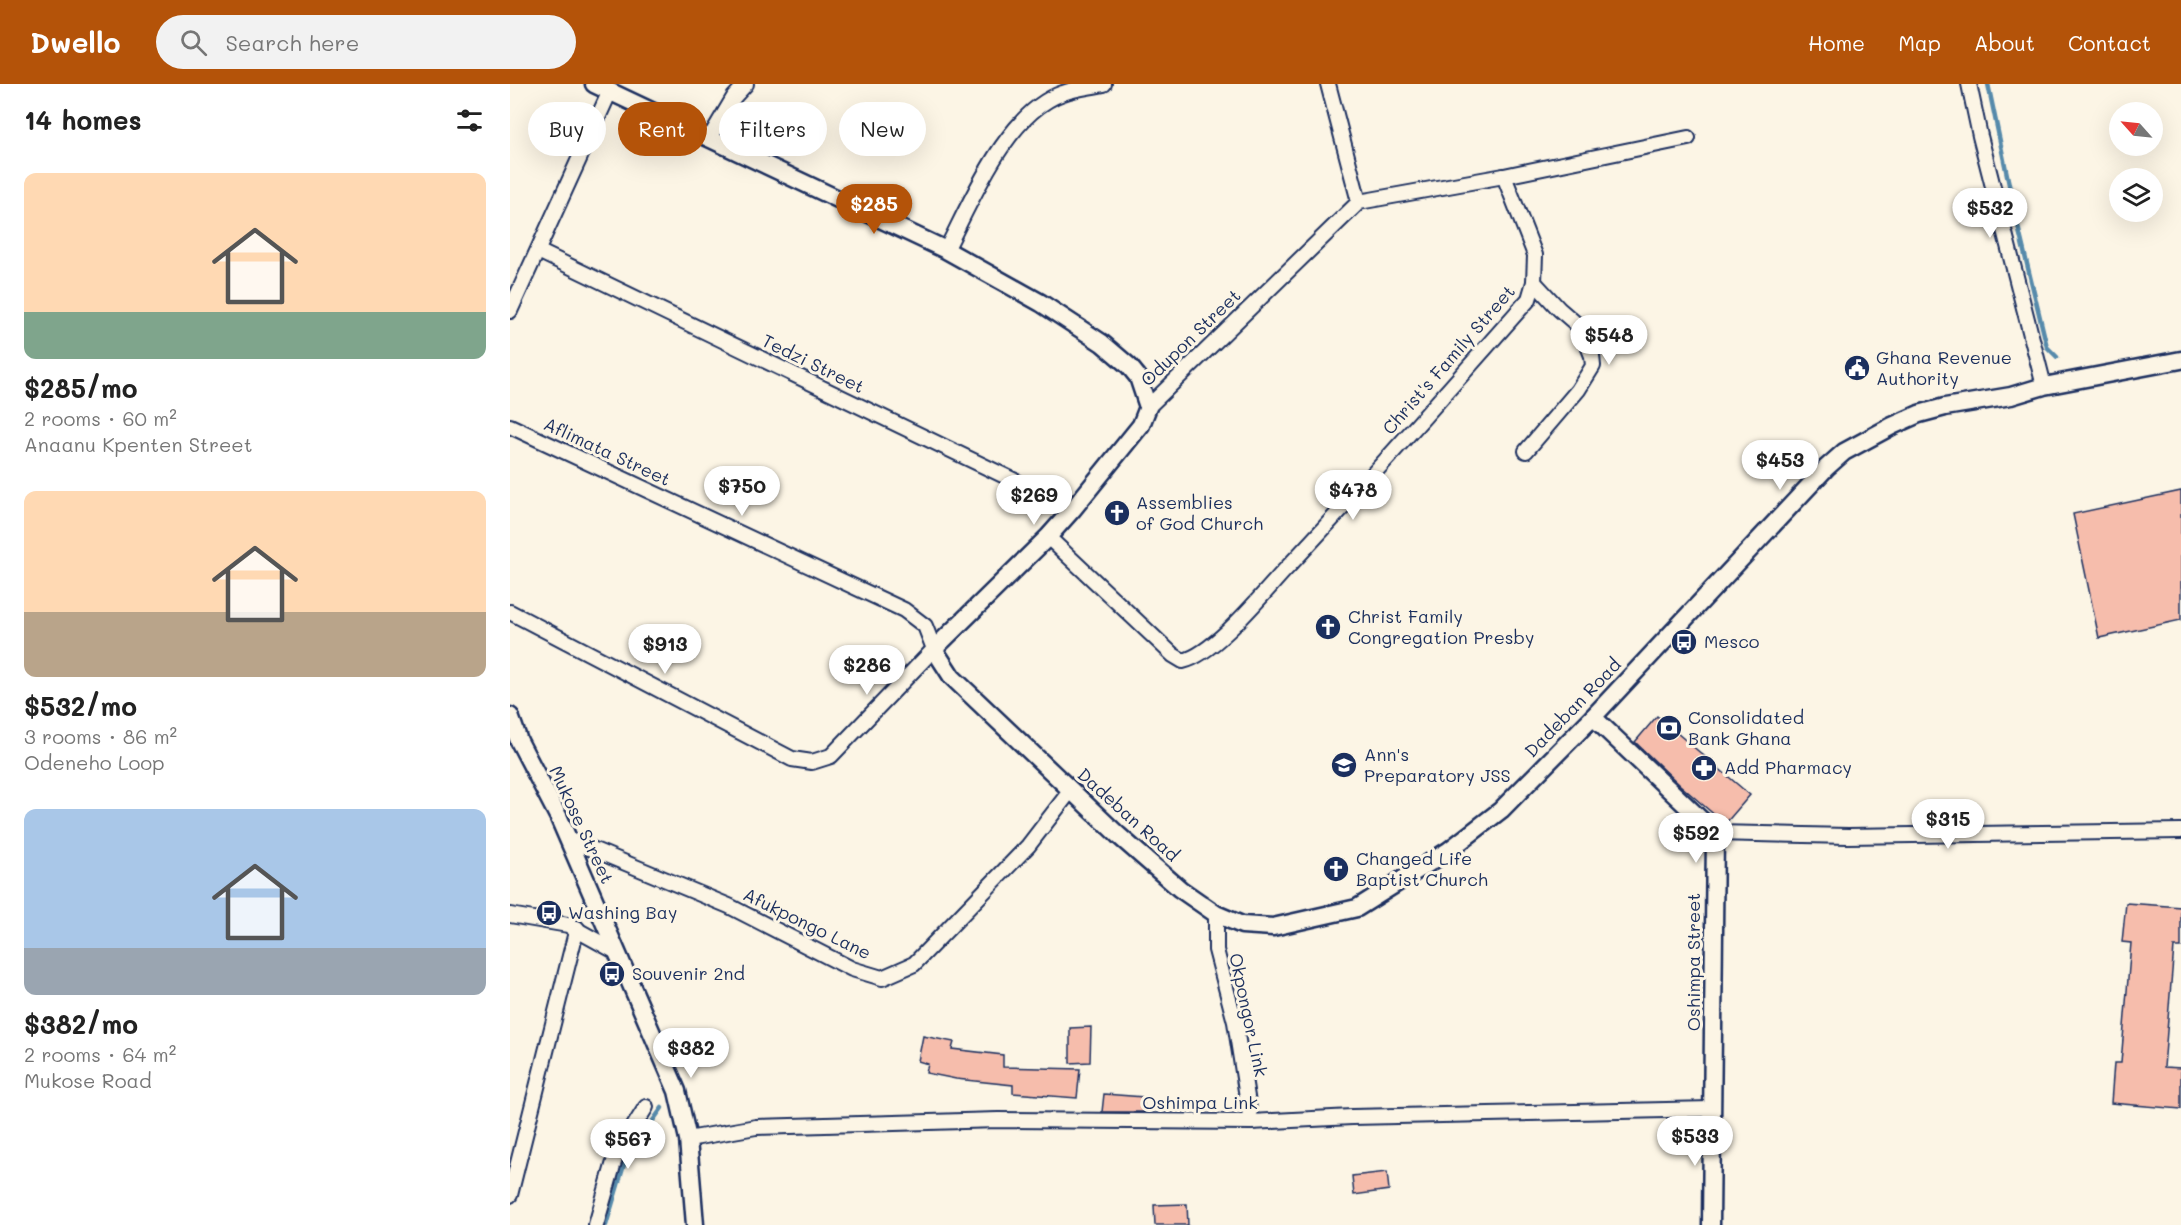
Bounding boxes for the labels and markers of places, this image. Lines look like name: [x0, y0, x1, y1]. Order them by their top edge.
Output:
pin: $285: [838, 184, 910, 235]
pin: $532: [1954, 188, 2026, 239]
pin: $548: [1573, 315, 1645, 366]
place label: Ghana Revenue Authority: [1876, 345, 2012, 390]
public building icon: Ghana Revenue Authority: [1842, 353, 1872, 383]
pin: $453: [1744, 440, 1816, 491]
pin: $750: [706, 466, 778, 517]
pin: $478: [1317, 470, 1389, 521]
pin: $269: [998, 475, 1070, 526]
place label: Assemblies of God Church: [1136, 490, 1263, 535]
church icon: Assemblies of God Church: [1102, 498, 1132, 528]
place label: Christ Family Congregation Presby: [1348, 604, 1534, 649]
church icon: Christ Family Congregation Presby: [1313, 612, 1343, 642]
pin: $913: [629, 624, 701, 675]
bus stop icon: Mesco: [1669, 627, 1699, 657]
place label: Mesco: [1704, 629, 1760, 653]
pin: $286: [831, 645, 903, 696]
place label: Consolidated Bank Ghana: [1688, 705, 1804, 750]
bank icon: Consolidated Bank Ghana: [1654, 713, 1684, 743]
place label: Ann's Preparatory JSS: [1364, 742, 1511, 787]
school or university icon: Ann's Preparatory JSS: [1329, 750, 1359, 780]
pharmacy icon: Add Pharmacy: [1689, 753, 1719, 783]
place label: Add Pharmacy: [1724, 755, 1852, 779]
pin: $315: [1912, 799, 1984, 850]
pin: $592: [1660, 813, 1732, 864]
place label: Changed Life Baptist Church: [1356, 846, 1488, 891]
church icon: Changed Life Baptist Church: [1321, 854, 1351, 884]
bus stop icon: Washing Bay: [534, 898, 564, 928]
place label: Washing Bay: [568, 900, 677, 924]
bus stop icon: Souvenir 2nd: [597, 959, 627, 989]
place label: Souvenir 2nd: [632, 961, 745, 985]
pin: $382: [655, 1028, 727, 1079]
pin: $533: [1659, 1116, 1731, 1167]
pin: $567: [592, 1119, 664, 1170]

